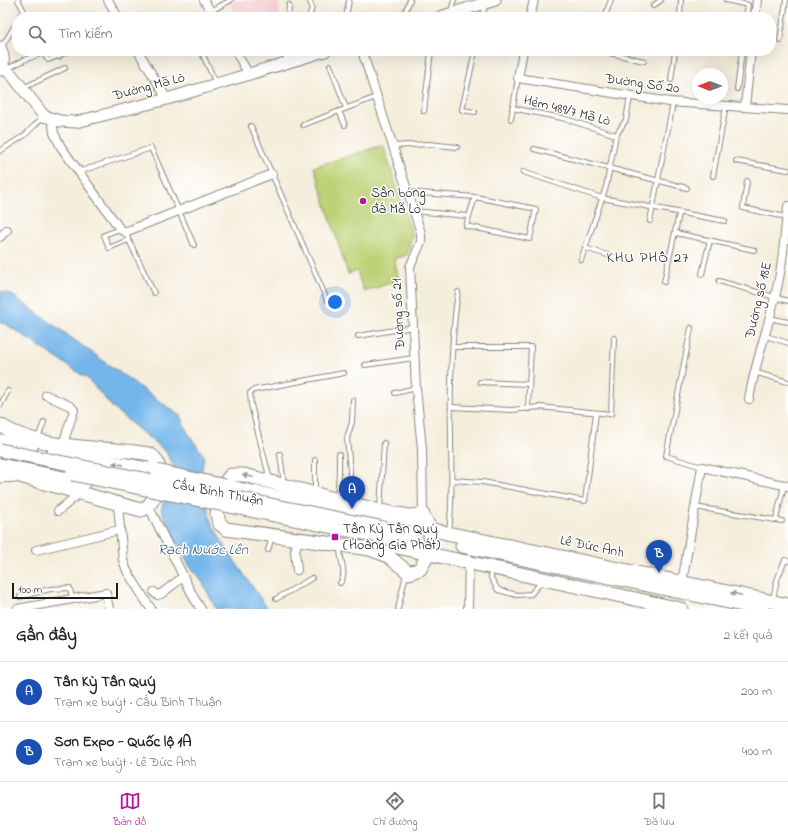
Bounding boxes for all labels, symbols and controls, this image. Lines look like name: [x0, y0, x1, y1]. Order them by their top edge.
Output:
search box: [12, 12, 776, 56]
icon: search: [26, 23, 48, 45]
text: Tìm kiếm: [58, 23, 112, 45]
street label: Đường Mã Lò: [110, 67, 188, 108]
street label: Đường Số 20: [602, 68, 681, 101]
north arrow: [692, 68, 728, 104]
street label: Hẻm 489/7 Mã Lò: [521, 90, 613, 132]
place label: Sân bóng đá Mã Lò: [371, 183, 426, 220]
marker: Sân bóng đá Mã Lò: [358, 196, 368, 206]
district label: KHU PHỐ 27: [607, 247, 689, 269]
street label: Đường số 18E: [740, 259, 779, 342]
street label: Đường số 21: [387, 277, 412, 351]
your location: [325, 292, 345, 312]
one-way arrow: [112, 460, 125, 466]
one-way arrow: [241, 473, 253, 479]
street label: Cầu Bình Thuận: [171, 474, 265, 512]
pin: A: [339, 476, 365, 509]
place label: Tân Kỳ Tân Quý (Hoàng Gia Phát): [343, 519, 440, 557]
street label: Lê Đức Anh: [558, 530, 626, 564]
marker: Tân Kỳ Tân Quý (Hoàng Gia Phát): [330, 532, 340, 542]
water label: Rạch Nước Lên: [158, 539, 249, 561]
pin: B: [646, 540, 672, 573]
scale bar: [12, 581, 118, 600]
text: 100 m: [18, 582, 42, 598]
one-way arrow: [730, 590, 742, 596]
text: Gần đây: [16, 623, 77, 648]
text: 2 kết quả: [724, 626, 772, 645]
text: Tân Kỳ Tân Quý: [54, 671, 156, 693]
text: A: [25, 682, 33, 701]
text: 200 m: [741, 682, 772, 701]
text: Trạm xe buýt · Cầu Bình Thuận: [54, 693, 222, 712]
text: Sơn Expo - Quốc lộ 1A: [54, 731, 191, 753]
text: B: [25, 742, 33, 761]
text: 400 m: [742, 742, 772, 761]
text: Trạm xe buýt · Lê Đức Anh: [54, 753, 196, 772]
tab: Bản đồ: [113, 790, 146, 830]
tab: Chỉ đường: [373, 790, 417, 830]
tab: Đã lưu: [644, 790, 675, 830]

